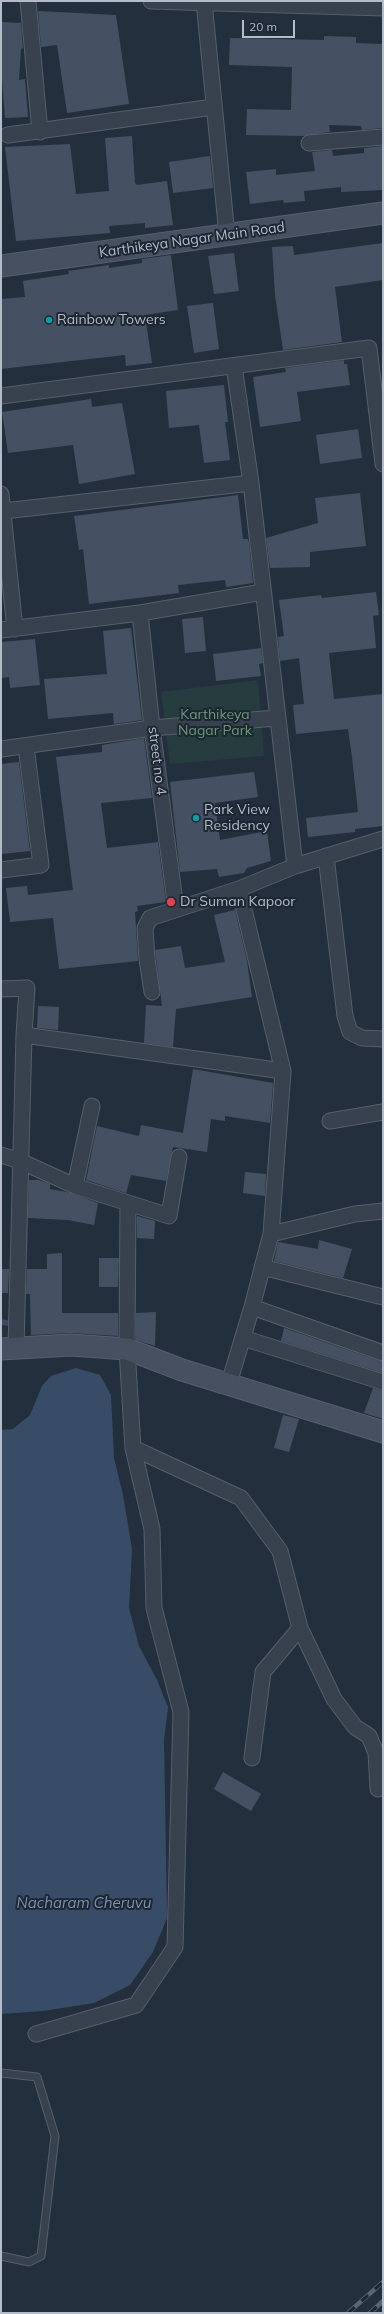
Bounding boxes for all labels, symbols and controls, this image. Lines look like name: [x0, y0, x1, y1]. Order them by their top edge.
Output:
scale bar: [244, 12, 297, 38]
text: 20 m: [249, 19, 277, 34]
street label: Karthikeya Nagar Main Road: [98, 219, 286, 261]
place label: Rainbow Towers: [57, 312, 166, 328]
marker: Rainbow Towers: [44, 315, 54, 325]
park label: Karthikeya Nagar Park: [178, 707, 252, 740]
street label: street no 4: [144, 726, 170, 796]
place label: Park View Residency: [204, 802, 270, 834]
marker: Park View Residency: [191, 813, 201, 823]
place label: Dr Suman Kapoor: [180, 894, 295, 910]
marker: Dr Suman Kapoor: [165, 896, 177, 908]
water label: Nacharam Cheruvu: [17, 1894, 151, 1912]

